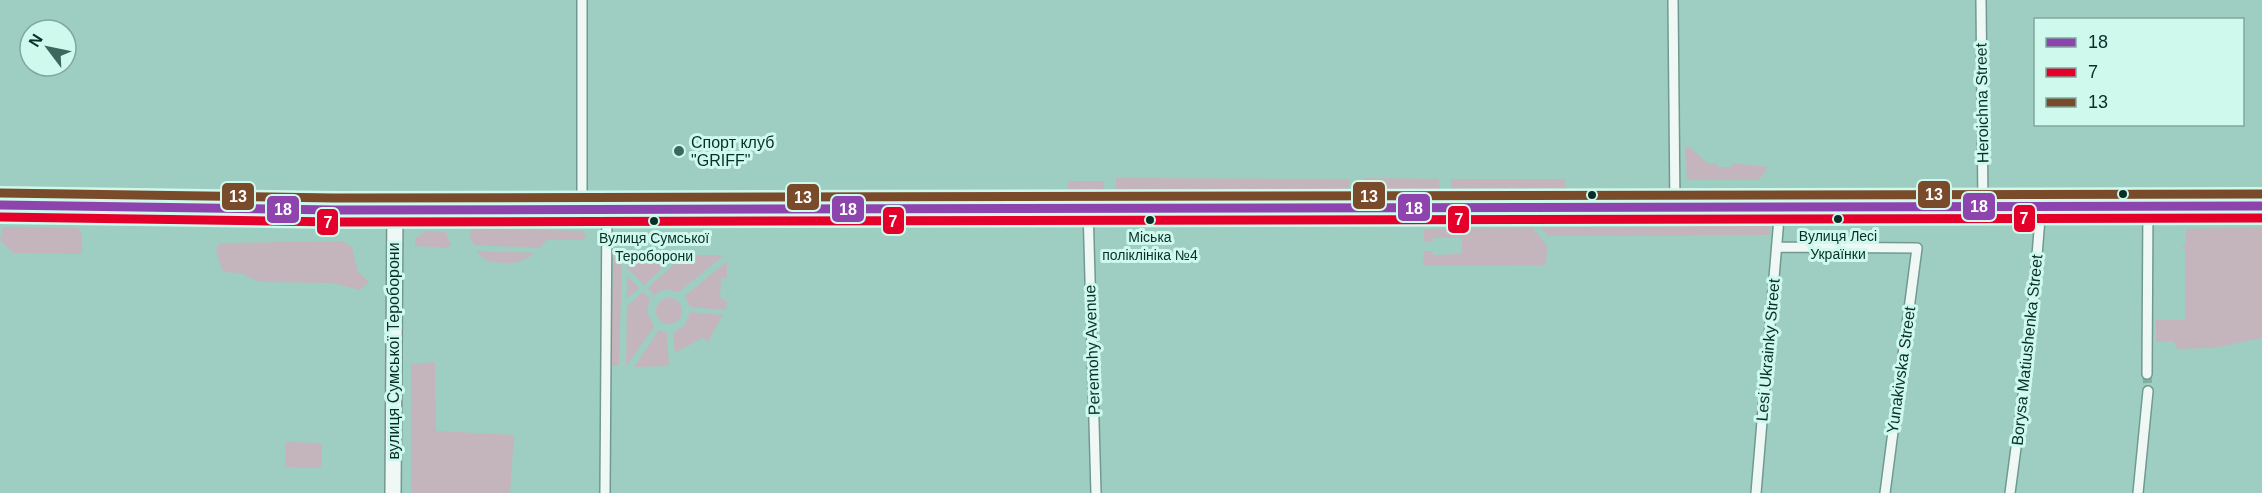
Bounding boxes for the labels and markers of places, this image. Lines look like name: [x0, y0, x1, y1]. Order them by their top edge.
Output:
place label: Спорт клуб "GRIFF": [691, 134, 774, 169]
marker: Спорт клуб "GRIFF": [672, 144, 686, 158]
unlabelled marker: [2117, 188, 2129, 200]
unlabelled marker: [1586, 189, 1598, 201]
marker: Вулиця Лесі Українки: [1832, 213, 1844, 225]
marker: Міська поліклініка №4: [1144, 214, 1156, 226]
marker: Вулиця Сумської Тероборони: [648, 215, 660, 227]
place label: Вулиця Лесі Українки: [1799, 228, 1877, 262]
place label: Міська поліклініка №4: [1102, 229, 1198, 263]
place label: Вулиця Сумської Тероборони: [599, 230, 709, 264]

